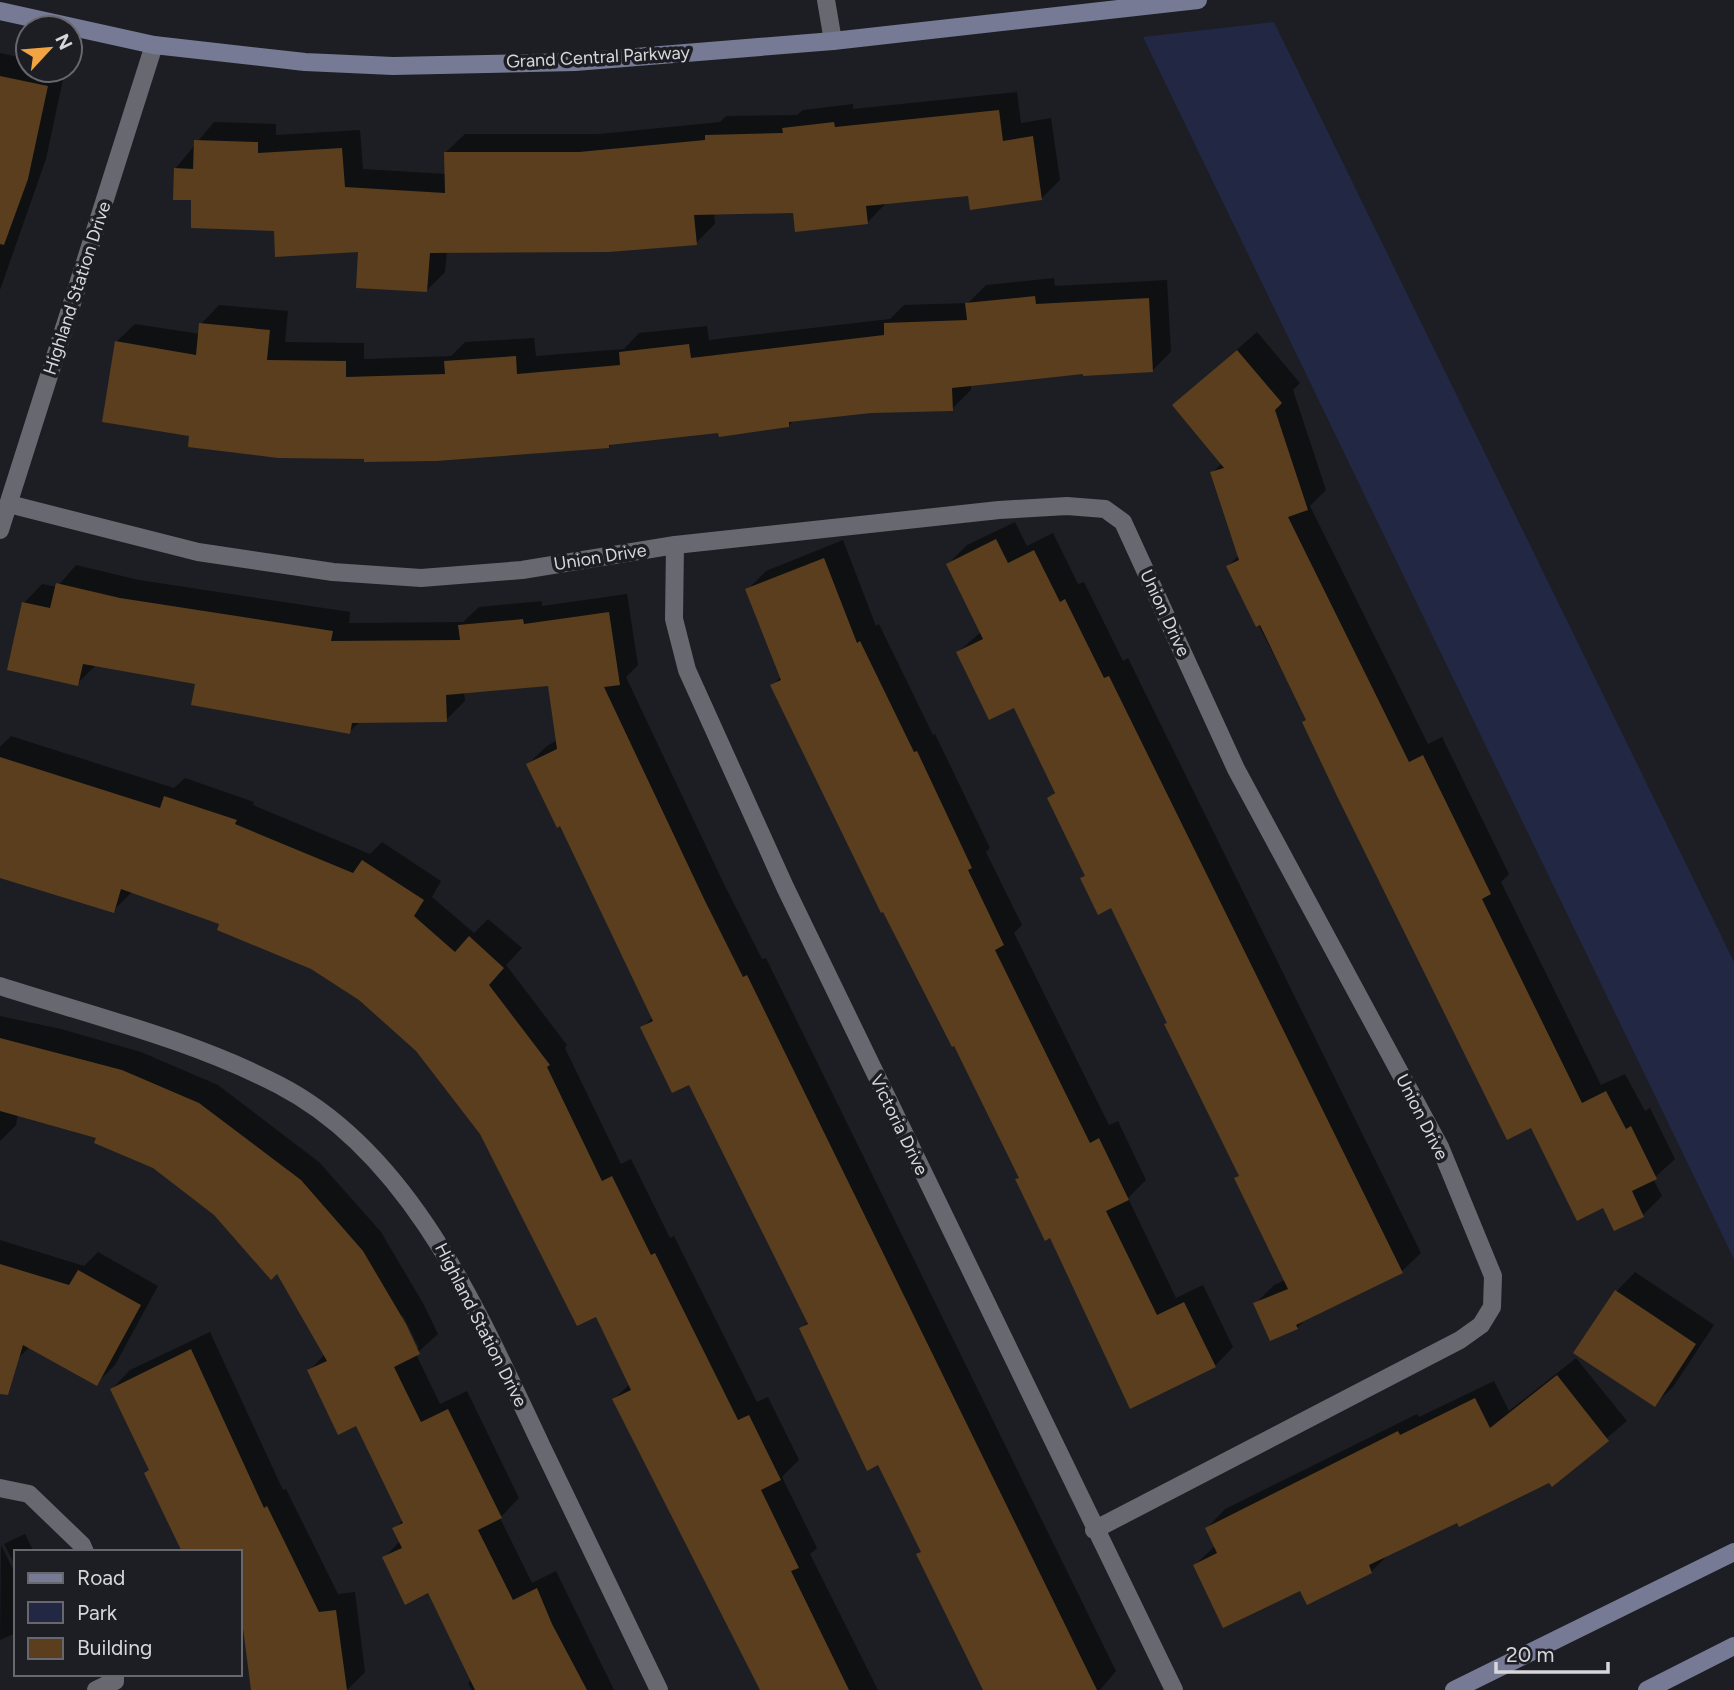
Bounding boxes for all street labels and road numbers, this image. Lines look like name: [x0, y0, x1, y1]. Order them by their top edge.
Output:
street label: Grand Central Parkway: [506, 41, 691, 73]
street label: Highland Station Drive: [39, 198, 115, 377]
street label: Union Drive: [552, 539, 648, 575]
street label: Union Drive: [1135, 566, 1195, 660]
street label: Union Drive: [1391, 1070, 1453, 1164]
street label: Victoria Drive: [865, 1071, 933, 1179]
street label: Highland Station Drive: [430, 1239, 532, 1411]

